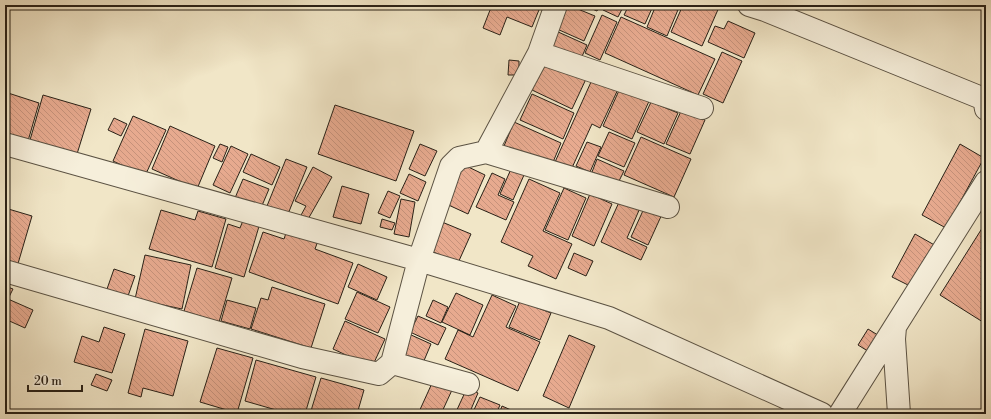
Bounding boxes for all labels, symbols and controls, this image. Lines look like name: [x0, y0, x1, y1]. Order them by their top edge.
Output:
scale bar: [28, 367, 82, 393]
text: 20 m: [34, 374, 62, 389]

